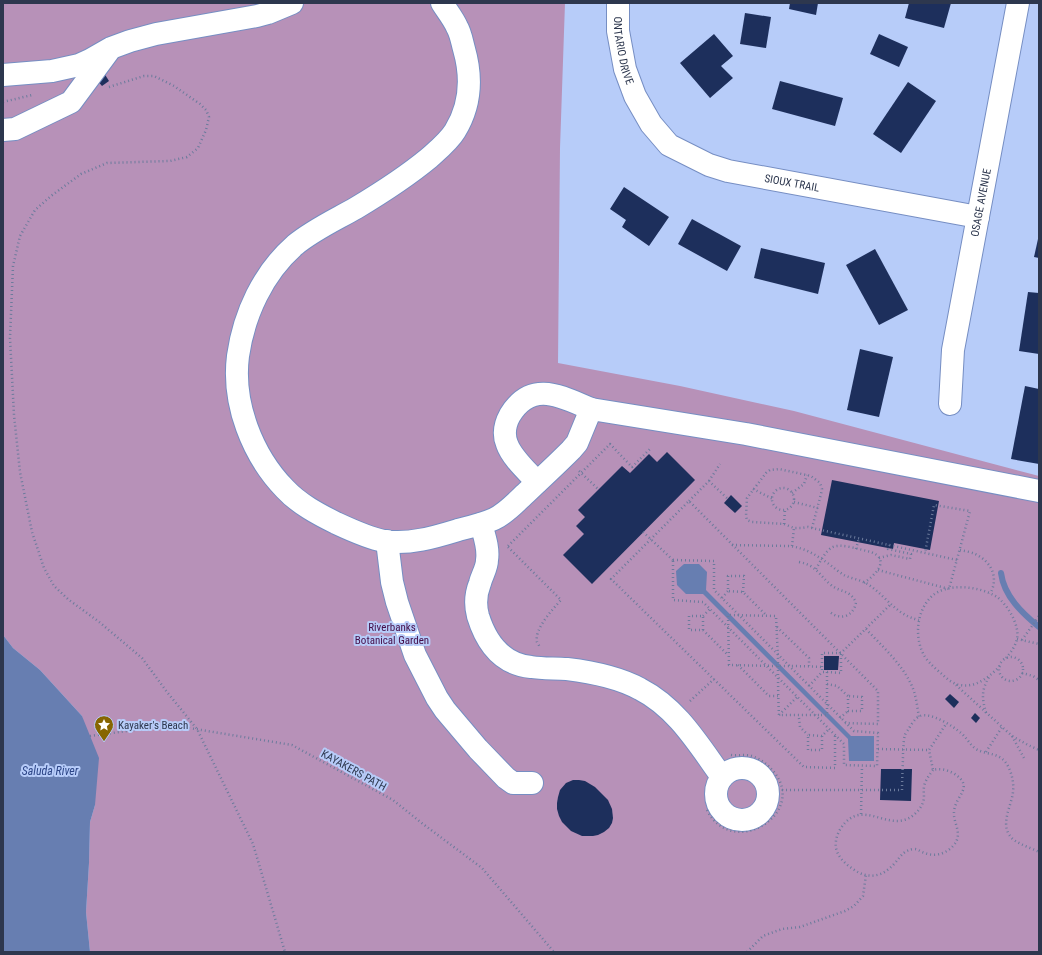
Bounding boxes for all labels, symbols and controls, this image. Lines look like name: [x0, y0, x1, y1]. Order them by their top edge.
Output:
street label: ONTARIO DRIVE: [611, 16, 636, 87]
street label: OSAGE AVENUE: [968, 167, 994, 238]
street label: SIOUX TRAIL: [763, 172, 820, 195]
park label: Riverbanks Botanical Garden: [355, 621, 429, 647]
place icon: Kayaker's Beach: [93, 714, 115, 742]
place label: Kayaker's Beach: [118, 719, 188, 732]
street label: KAYAKERS PATH: [319, 747, 389, 794]
water label: Saluda River: [22, 764, 79, 778]

